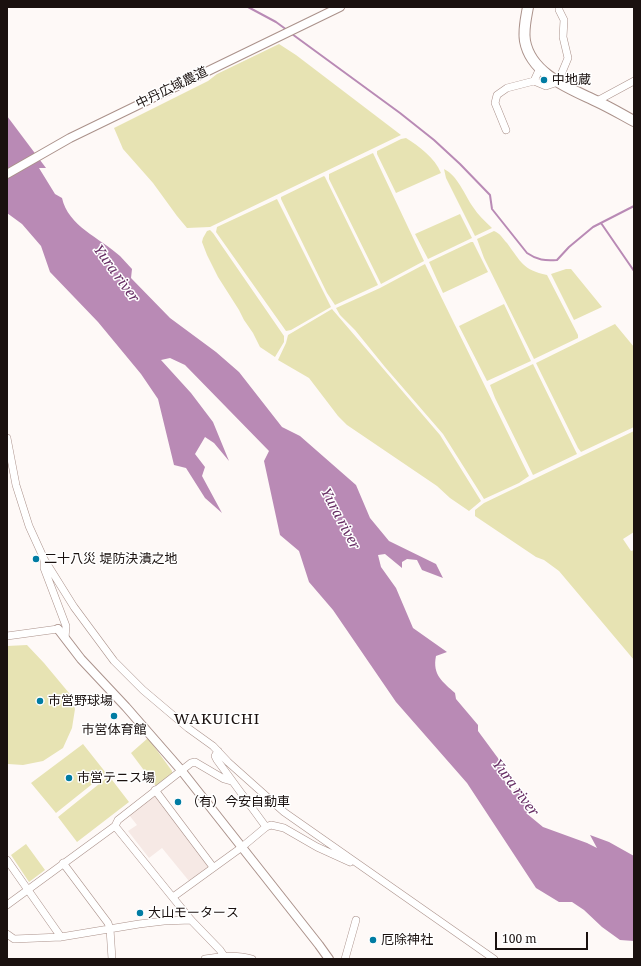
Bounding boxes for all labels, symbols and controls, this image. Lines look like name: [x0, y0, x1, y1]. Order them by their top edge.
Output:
street label: 中丹広域農道: [134, 64, 210, 112]
place label: 中地蔵: [552, 72, 591, 88]
marker: 中地蔵: [539, 75, 549, 85]
water label: Yura river: [90, 242, 142, 306]
water label: Yura river: [317, 486, 363, 552]
place label: 二十八災 堤防決潰之地: [44, 551, 177, 567]
marker: 二十八災 堤防決潰之地: [31, 554, 41, 564]
place label: 市営野球場: [48, 693, 113, 709]
marker: 市営野球場: [35, 696, 45, 706]
marker: 市営体育館: [109, 711, 119, 721]
district label: WAKUICHI: [174, 711, 260, 729]
place label: 市営体育館: [82, 722, 146, 738]
water label: Yura river: [488, 756, 542, 820]
place label: 市営テニス場: [77, 770, 155, 786]
marker: 市営テニス場: [64, 773, 74, 783]
place label: （有）今安自動車: [186, 794, 290, 810]
marker: （有）今安自動車: [173, 797, 183, 807]
place label: 大山モータース: [148, 905, 239, 921]
marker: 大山モータース: [135, 908, 145, 918]
scale bar: [497, 924, 590, 950]
text: 100 m: [502, 930, 537, 947]
place label: 厄除神社: [381, 932, 433, 948]
marker: 厄除神社: [368, 935, 378, 945]

